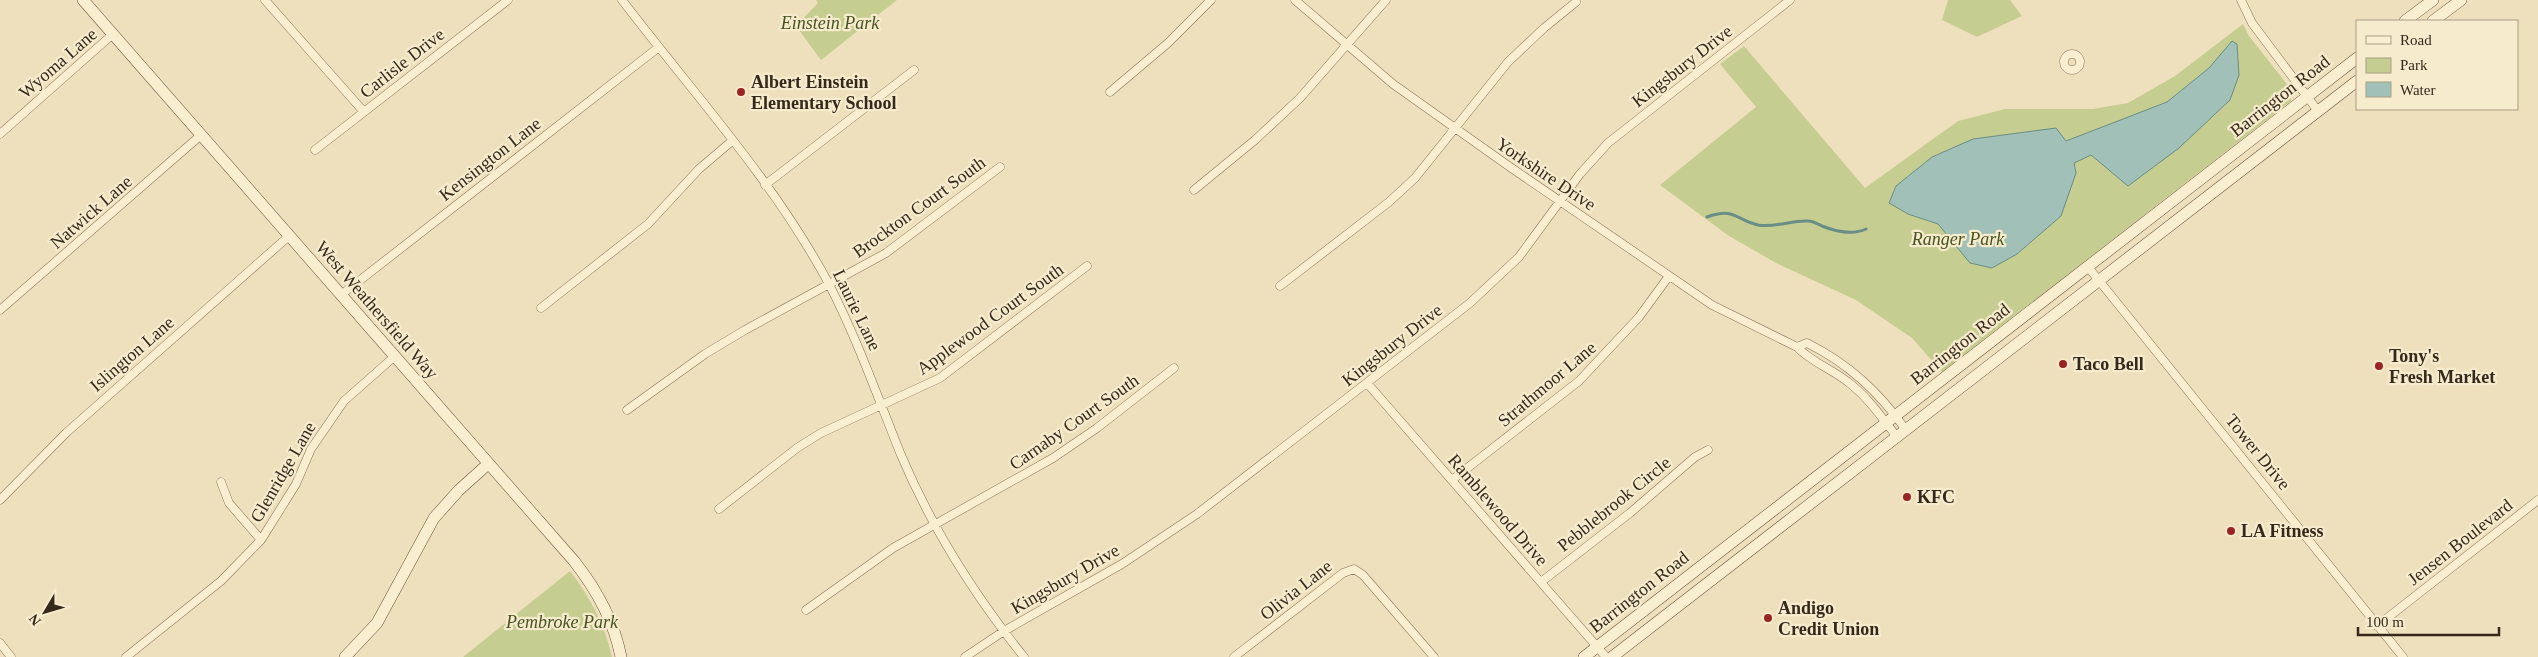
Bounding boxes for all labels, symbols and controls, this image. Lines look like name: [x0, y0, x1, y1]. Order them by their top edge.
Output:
park label: Einstein Park: [780, 13, 880, 33]
legend: [2356, 20, 2518, 110]
street label: Kingsbury Drive: [1628, 21, 1736, 111]
street label: Wyoma Lane: [15, 24, 101, 102]
street label: Carlisle Drive: [356, 24, 448, 102]
text: Road: [2400, 32, 2432, 48]
street label: Barrington Road: [2226, 51, 2334, 141]
text: Park: [2400, 57, 2428, 73]
place label: Albert Einstein Elementary School: [751, 72, 897, 113]
text: Water: [2400, 82, 2435, 98]
marker: Albert Einstein Elementary School: [735, 86, 747, 98]
street label: Kensington Lane: [435, 113, 545, 205]
street label: Yorkshire Drive: [1492, 133, 1600, 215]
street label: Brockton Court South: [849, 152, 989, 262]
street label: Natwick Lane: [46, 171, 136, 253]
park label: Ranger Park: [1911, 229, 2005, 249]
street label: West Weathersfield Way: [312, 237, 442, 383]
street label: Applewood Court South: [913, 259, 1067, 379]
street label: Laurie Lane: [829, 266, 885, 354]
street label: Barrington Road: [1906, 299, 2014, 389]
street label: Kingsbury Drive: [1338, 300, 1446, 390]
street label: Islington Lane: [86, 312, 178, 396]
street label: Strathmoor Lane: [1494, 337, 1600, 431]
place label: Tony's Fresh Market: [2389, 346, 2495, 387]
place label: Taco Bell: [2073, 354, 2144, 374]
marker: Taco Bell: [2057, 358, 2069, 370]
marker: Tony's Fresh Market: [2373, 360, 2385, 372]
street label: Carnaby Court South: [1006, 370, 1142, 474]
street label: Tower Drive: [2222, 410, 2294, 494]
street label: Glenridge Lane: [246, 418, 320, 526]
street label: Ramblewood Drive: [1444, 450, 1552, 570]
street label: Pebblebrook Circle: [1554, 452, 1674, 556]
place label: KFC: [1917, 487, 1955, 507]
marker: KFC: [1901, 491, 1913, 503]
street label: Jensen Boulevard: [2404, 495, 2516, 589]
place label: LA Fitness: [2241, 521, 2324, 541]
marker: LA Fitness: [2225, 525, 2237, 537]
street label: Kingsbury Drive: [1007, 540, 1123, 618]
street label: Barrington Road: [1585, 547, 1693, 637]
street label: Olivia Lane: [1256, 556, 1336, 624]
north arrow: [20, 587, 70, 637]
place label: Andigo Credit Union: [1778, 598, 1879, 639]
scale bar: [2358, 604, 2499, 636]
text: N: [26, 611, 44, 628]
park label: Pembroke Park: [505, 612, 619, 632]
marker: Andigo Credit Union: [1762, 612, 1774, 624]
text: 100 m: [2366, 614, 2404, 630]

